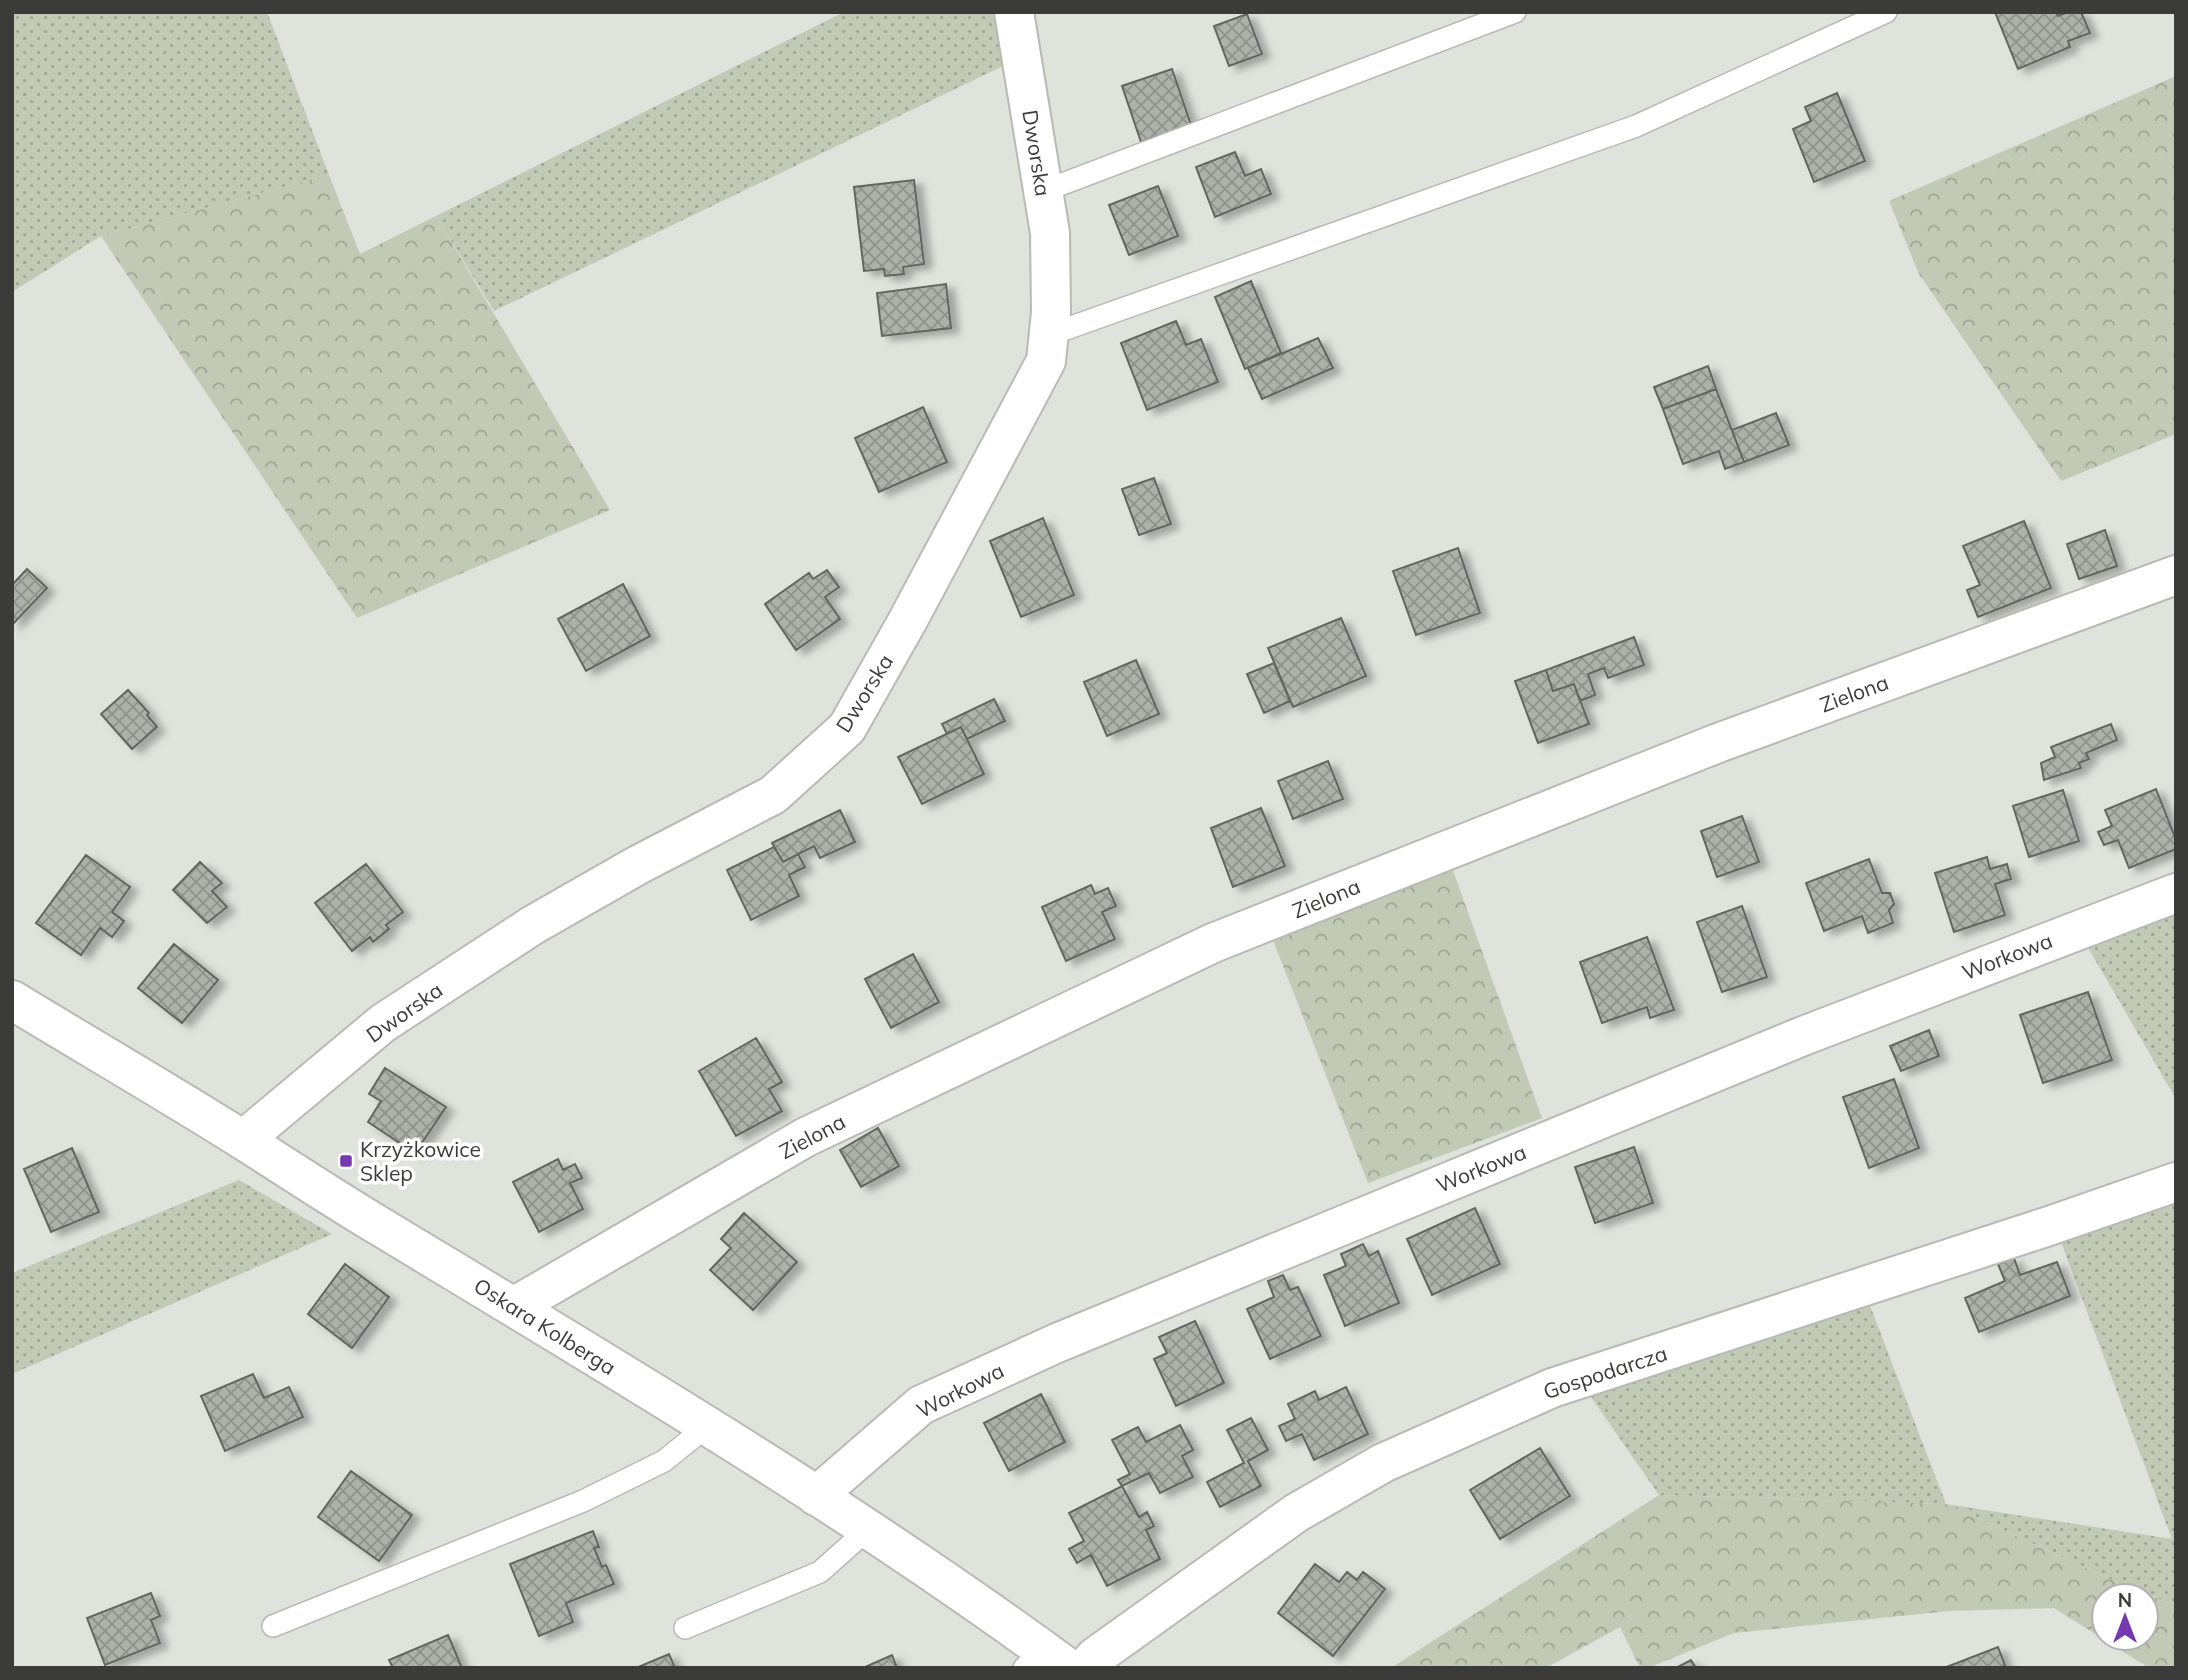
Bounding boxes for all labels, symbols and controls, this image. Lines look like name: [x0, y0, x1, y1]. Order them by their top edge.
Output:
street label: Dworska: [1017, 108, 1057, 198]
street label: Dworska: [830, 649, 898, 737]
street label: Zielona: [1816, 669, 1892, 717]
street label: Zielona: [1288, 873, 1364, 923]
street label: Workowa: [1958, 927, 2056, 985]
street label: Dworska: [361, 976, 447, 1048]
street label: Zielona: [775, 1108, 849, 1164]
place label: Krzyżkowice Sklep: [360, 1136, 481, 1186]
street label: Workowa: [1432, 1138, 1530, 1198]
marker: Krzyżkowice Sklep: [338, 1153, 354, 1169]
street label: Oskara Kolberga: [469, 1272, 621, 1380]
street label: Gospodarcza: [1540, 1340, 1670, 1404]
street label: Workowa: [912, 1357, 1008, 1423]
north arrow: [2090, 1582, 2160, 1652]
text: N: [2118, 1588, 2132, 1612]

